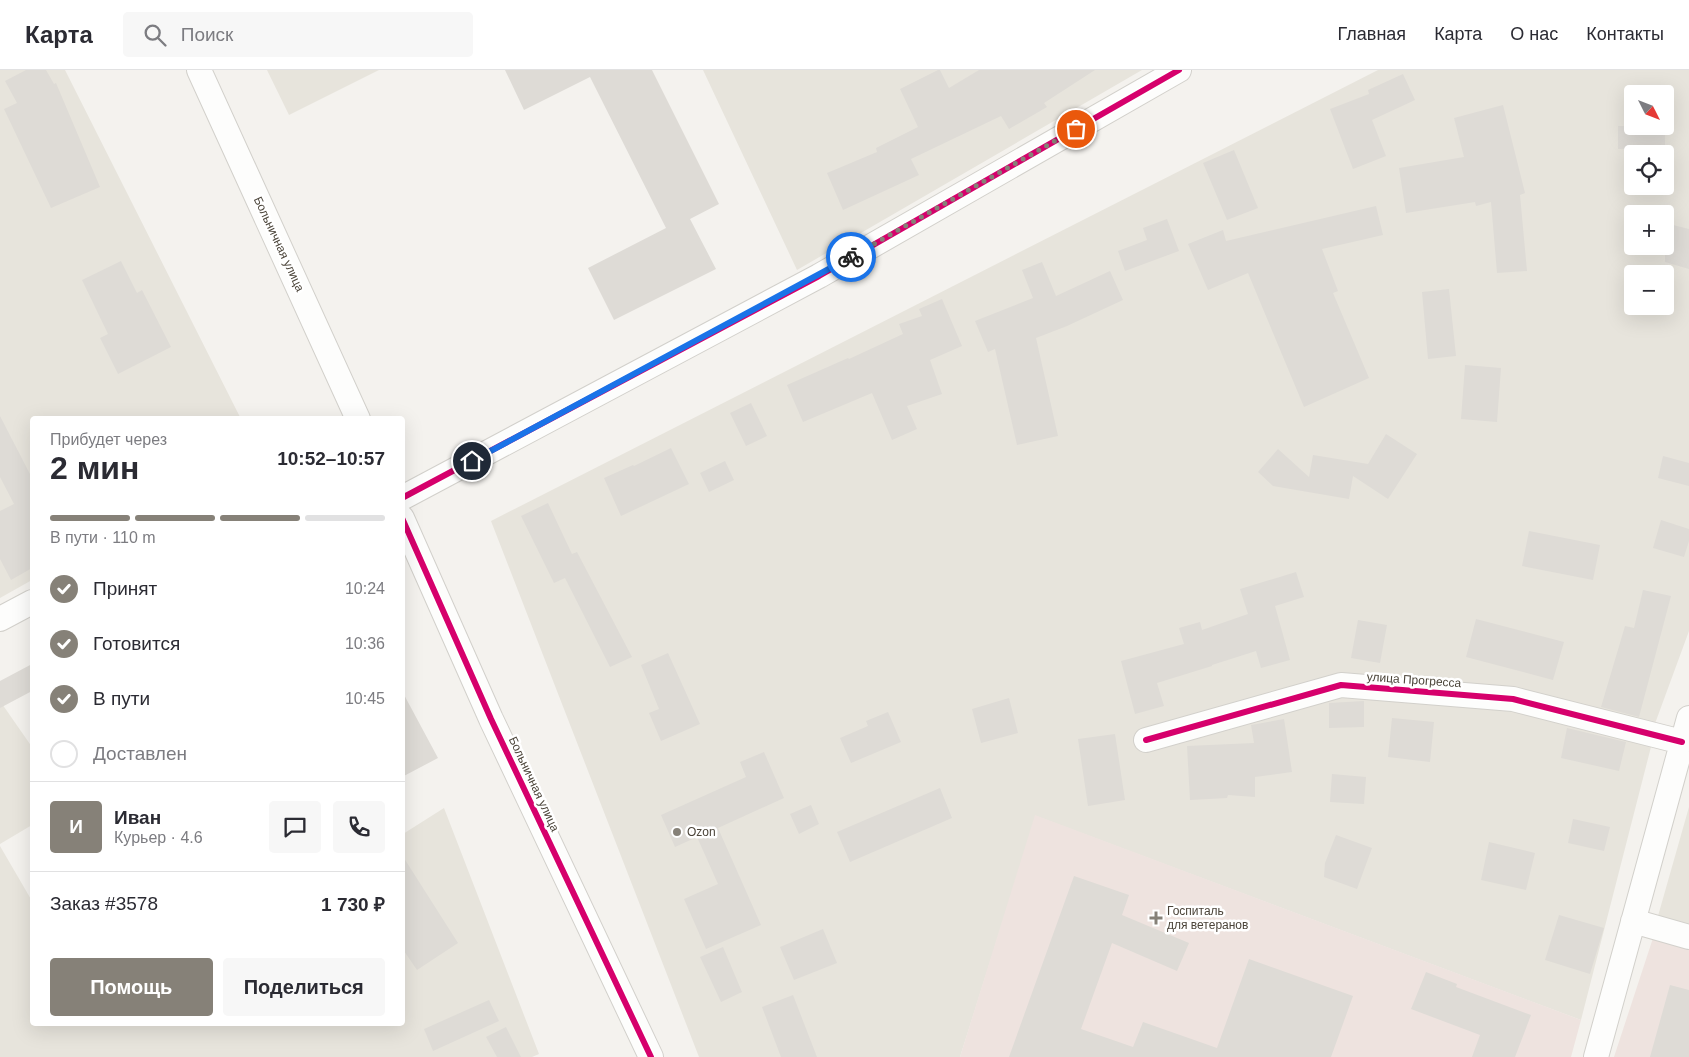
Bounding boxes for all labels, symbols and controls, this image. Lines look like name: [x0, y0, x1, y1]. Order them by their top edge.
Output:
search box: [123, 12, 473, 57]
text: Карта: [25, 21, 93, 48]
icon: search: [141, 21, 169, 49]
text: Поиск: [181, 24, 233, 45]
text: Главная: [1338, 24, 1406, 44]
text: Карта: [1434, 24, 1482, 44]
text: О нас: [1510, 24, 1558, 44]
text: Контакты: [1586, 24, 1664, 44]
north arrow: [1624, 85, 1674, 135]
map controls: [1624, 85, 1674, 315]
pin: [1055, 108, 1097, 150]
icon: bag: [1062, 115, 1090, 143]
button: locate: [1624, 145, 1674, 195]
street label: Больничная улица: [251, 194, 307, 294]
button: +: [1624, 205, 1674, 255]
courier: [826, 232, 876, 282]
icon: bike: [837, 243, 865, 271]
button: −: [1624, 265, 1674, 315]
text: Прибудет через: [50, 431, 167, 448]
pin: [451, 440, 493, 482]
icon: home: [458, 447, 486, 475]
text: 10:52–10:57: [277, 448, 385, 469]
text: 2 мин: [50, 450, 139, 486]
text: В пути · 110 m: [50, 529, 156, 546]
icon: check: [50, 575, 78, 603]
text: Принят: [93, 578, 157, 599]
text: 10:24: [345, 580, 385, 597]
icon: check: [50, 630, 78, 658]
text: Готовится: [93, 633, 180, 654]
text: 10:36: [345, 635, 385, 652]
street label: улица Прогресса: [1366, 670, 1462, 690]
icon: check: [50, 685, 78, 713]
text: В пути: [93, 688, 150, 709]
text: 10:45: [345, 690, 385, 707]
street label: Больничная улица: [506, 734, 562, 834]
text: Доставлен: [93, 743, 187, 764]
button: chat: [269, 801, 321, 853]
button: phone: [333, 801, 385, 853]
text: Иван: [114, 807, 161, 828]
text: И: [69, 816, 83, 837]
place label: Ozon: [687, 825, 716, 839]
marker: Ozon: [671, 826, 683, 838]
text: Курьер · 4.6: [114, 829, 203, 846]
text: Заказ #3578: [50, 893, 158, 914]
text: 1 730 ₽: [321, 894, 385, 915]
place label: Госпиталь для ветеранов: [1167, 904, 1248, 932]
marker: Госпиталь для ветеранов: [1149, 911, 1163, 925]
button: Помощь: [50, 958, 213, 1016]
button: Поделиться: [223, 958, 385, 1016]

